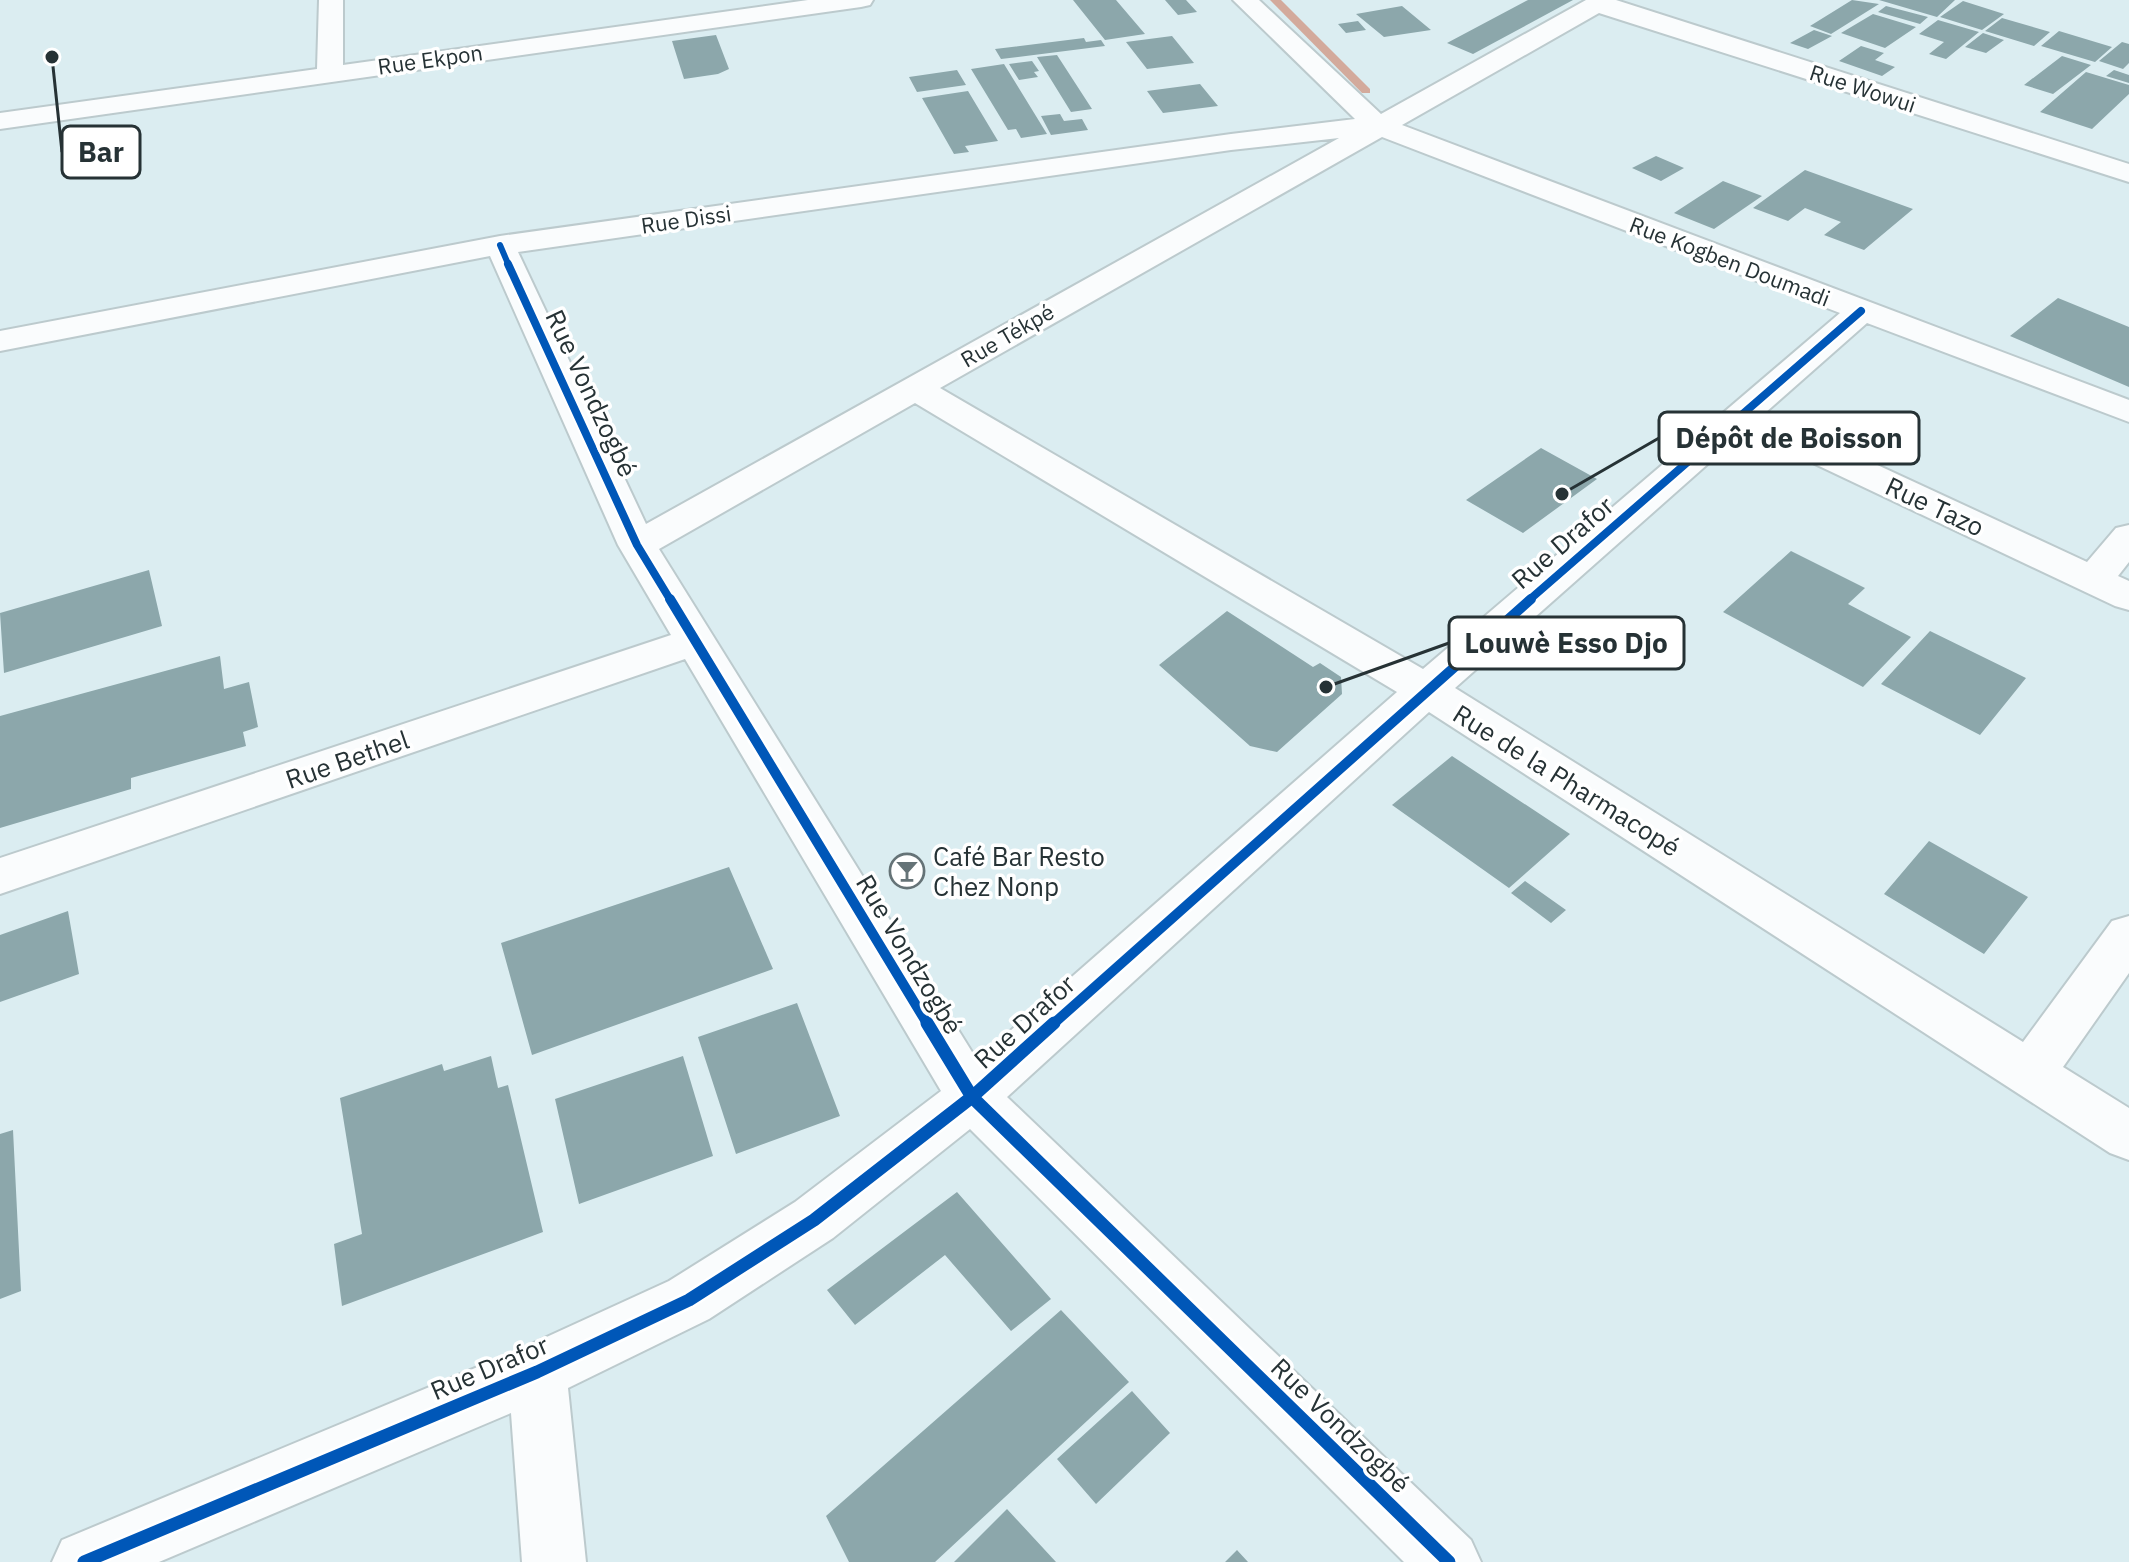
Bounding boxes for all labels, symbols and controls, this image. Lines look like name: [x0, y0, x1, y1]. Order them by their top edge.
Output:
street label: Rue Ekpon: [376, 37, 484, 81]
street label: Rue Wowui: [1806, 57, 1920, 119]
callout: Bar: [62, 126, 140, 178]
text: Bar: [78, 133, 124, 170]
street label: Rue Dissi: [639, 198, 733, 240]
street label: Rue Kogben Doumadi: [1626, 209, 1834, 313]
street label: Rue Tékpé: [955, 297, 1059, 373]
street label: Rue Vondzogbé: [538, 304, 646, 482]
callout: Dépôt de Boisson: [1659, 412, 1919, 464]
text: Dépôt de Boisson: [1675, 419, 1903, 456]
street label: Rue Tazo: [1880, 468, 1990, 544]
street label: Rue Drafor: [1504, 488, 1621, 596]
callout: Louwè Esso Djo: [1449, 617, 1684, 669]
text: Louwè Esso Djo: [1464, 624, 1668, 661]
street label: Rue de la Pharmacopé: [1447, 696, 1687, 864]
street label: Rue Bethel: [281, 722, 413, 796]
place label: Café Bar Resto Chez Nonp: [933, 839, 1105, 903]
bar icon: Café Bar Resto Chez Nonp: [888, 852, 926, 890]
street label: Rue Vondzogbé: [849, 868, 971, 1040]
street label: Rue Drafor: [966, 966, 1082, 1075]
street label: Rue Drafor: [425, 1327, 554, 1407]
street label: Rue Vondzogbé: [1264, 1350, 1418, 1500]

